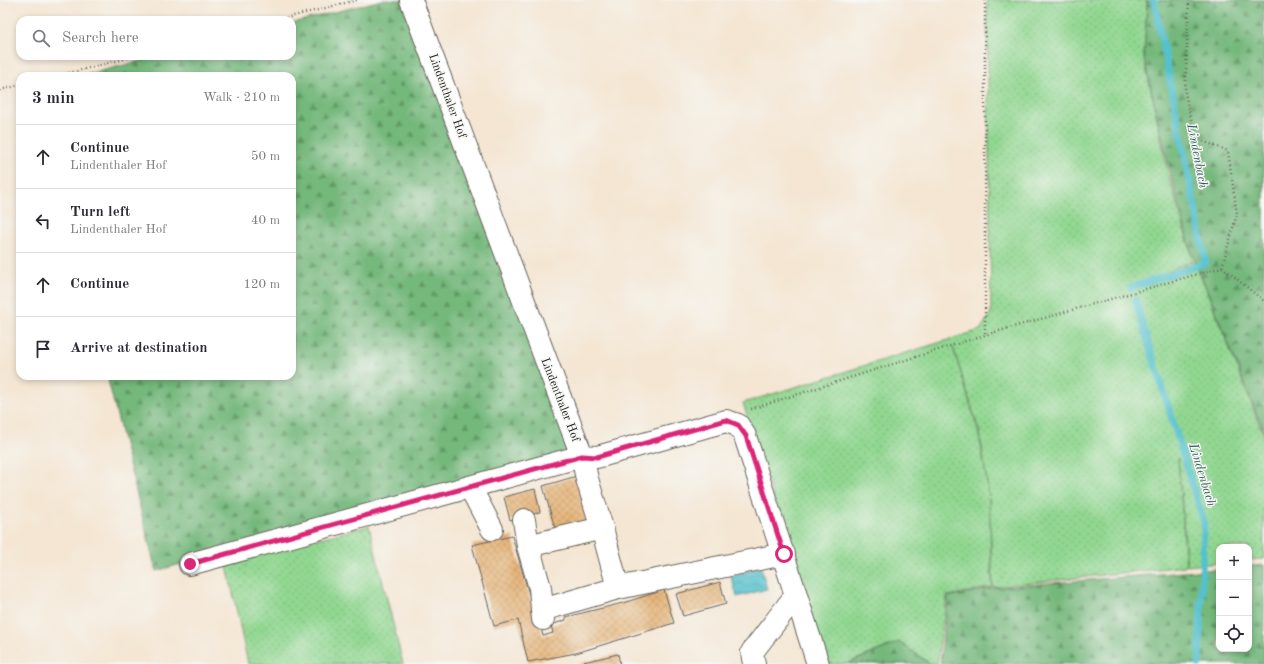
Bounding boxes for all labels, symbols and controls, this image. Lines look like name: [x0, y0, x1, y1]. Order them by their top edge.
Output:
search box: [16, 16, 296, 60]
icon: search: [30, 27, 52, 49]
text: Search here: [62, 31, 139, 46]
street label: Lindenthaler Hof: [426, 52, 468, 141]
text: 3 min: [32, 90, 75, 107]
text: Walk · 210 m: [203, 91, 280, 104]
water label: Lindenbach: [1184, 122, 1210, 190]
text: Continue: [70, 141, 129, 156]
icon: ahead: [32, 146, 54, 168]
text: 50 m: [251, 150, 280, 163]
text: Lindenthaler Hof: [70, 159, 167, 172]
text: Turn left: [70, 205, 130, 220]
icon: left: [32, 210, 54, 232]
text: 40 m: [251, 214, 280, 227]
text: Lindenthaler Hof: [70, 223, 167, 236]
icon: ahead: [32, 274, 54, 296]
text: Continue: [70, 277, 129, 292]
text: 120 m: [243, 278, 280, 291]
icon: arrive: [32, 338, 54, 360]
text: Arrive at destination: [70, 341, 208, 356]
street label: Lindenthaler Hof: [538, 356, 582, 445]
water label: Lindenbach: [1186, 441, 1218, 509]
map controls: [1216, 544, 1252, 652]
button: +: [1216, 544, 1252, 580]
route start: [775, 545, 793, 563]
route end: [181, 555, 199, 573]
button: −: [1216, 580, 1252, 616]
button: locate: [1216, 616, 1252, 652]

